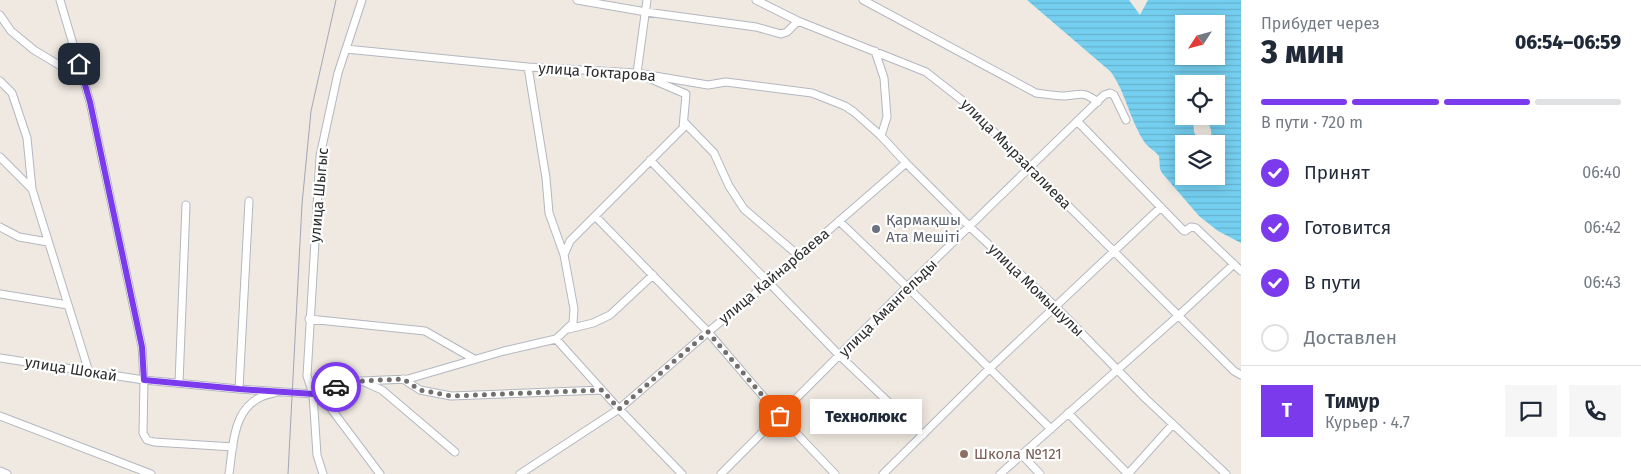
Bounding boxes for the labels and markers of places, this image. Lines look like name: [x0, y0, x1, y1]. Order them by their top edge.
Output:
pin: [58, 43, 100, 85]
place label: Қармақшы Ата Мешіті: [886, 211, 961, 246]
marker: Қармақшы Ата Мешіті: [870, 223, 882, 235]
pin: [759, 395, 801, 437]
callout: Технолюкс: [810, 398, 922, 434]
place label: Школа №121: [974, 445, 1062, 463]
marker: Школа №121: [958, 448, 970, 460]

